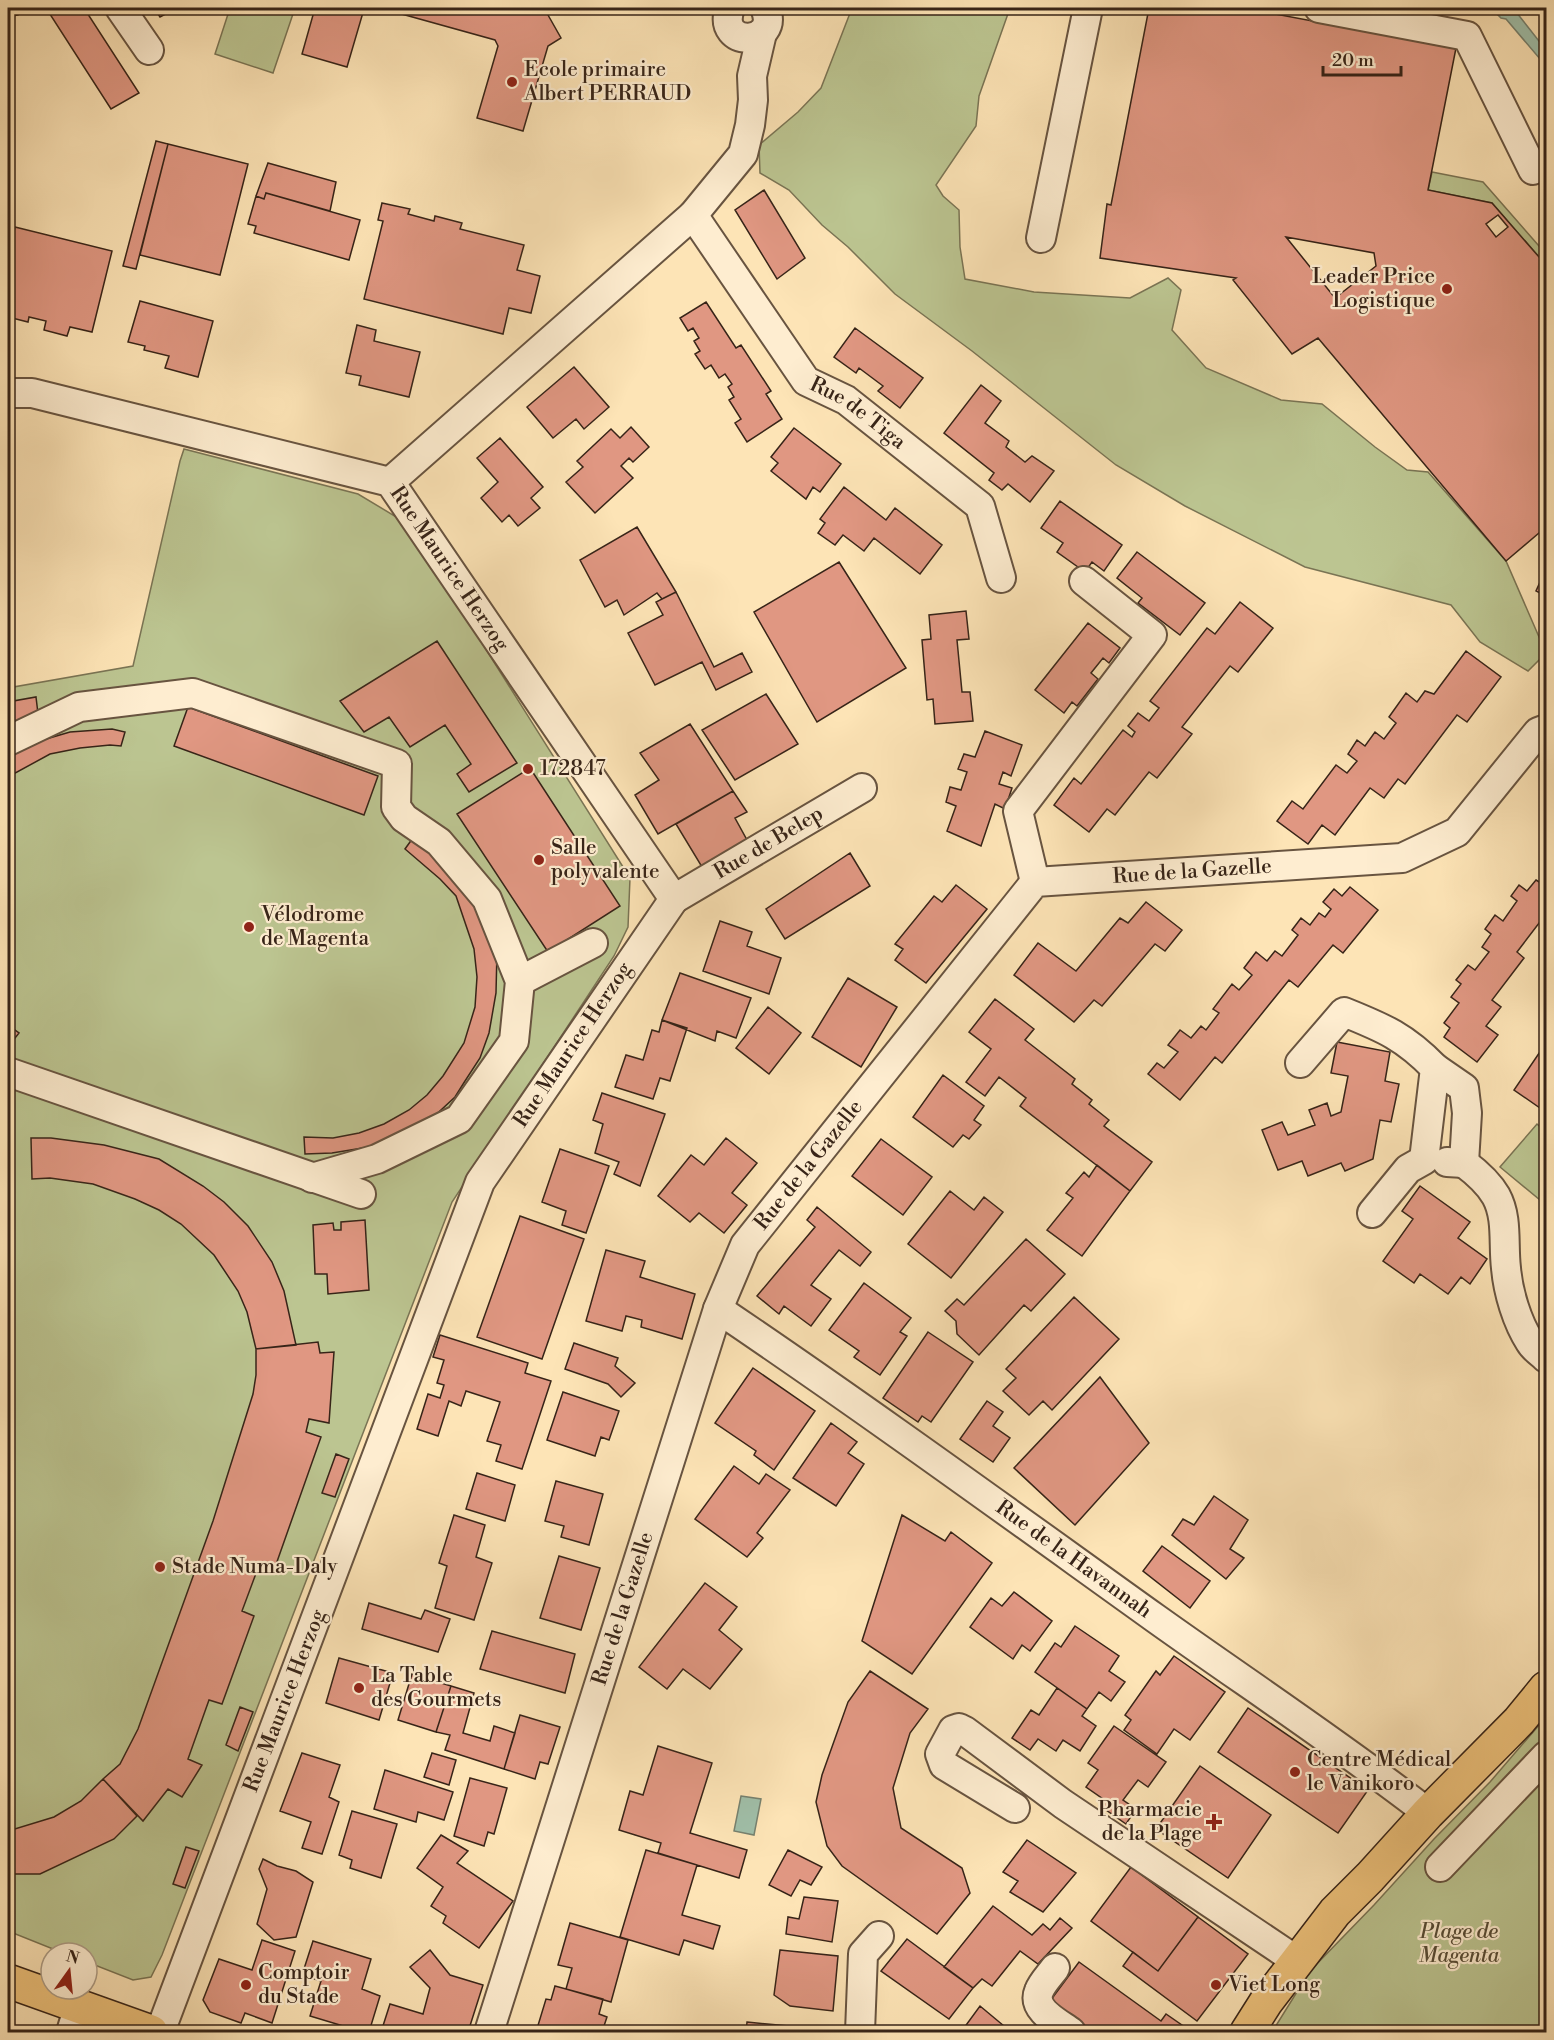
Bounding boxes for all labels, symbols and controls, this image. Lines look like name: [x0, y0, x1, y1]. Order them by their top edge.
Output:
scale bar: [1323, 39, 1401, 77]
text: 20 m: [1332, 49, 1374, 72]
place label: Ecole primaire Albert PERRAUD: [523, 57, 691, 107]
marker: Ecole primaire Albert PERRAUD: [505, 75, 519, 89]
place label: Leader Price Logistique: [1312, 264, 1435, 314]
marker: Leader Price Logistique: [1440, 282, 1454, 296]
street label: Rue de Tiga: [805, 372, 911, 455]
street label: Rue Maurice Herzog: [384, 481, 515, 656]
place label: 172847: [540, 756, 606, 782]
marker: 172847: [521, 762, 535, 776]
street label: Rue de Belep: [709, 801, 828, 885]
place label: Salle polyvalente: [551, 835, 660, 885]
marker: Salle polyvalente: [532, 853, 546, 867]
street label: Rue de la Gazelle: [1112, 854, 1273, 890]
place label: Vélodrome de Magenta: [260, 902, 370, 952]
marker: Vélodrome de Magenta: [242, 920, 256, 934]
street label: Rue Maurice Herzog: [508, 957, 638, 1133]
street label: Rue de la Gazelle: [749, 1095, 869, 1236]
street label: Rue de la Havannah: [990, 1495, 1157, 1625]
street label: Rue de la Gazelle: [587, 1529, 660, 1689]
place label: Stade Numa-Daly: [172, 1554, 338, 1580]
marker: Stade Numa-Daly: [153, 1560, 167, 1574]
street label: Rue Maurice Herzog: [238, 1606, 332, 1796]
place label: La Table des Gourmets: [371, 1663, 501, 1713]
marker: La Table des Gourmets: [352, 1681, 366, 1695]
place label: Centre Médical le Vanikoro: [1307, 1747, 1451, 1797]
marker: Centre Médical le Vanikoro: [1288, 1765, 1302, 1779]
place label: Pharmacie de la Plage: [1098, 1797, 1202, 1847]
marker: Pharmacie de la Plage: [1207, 1815, 1221, 1829]
park label: Plage de Magenta: [1419, 1919, 1500, 1969]
north arrow: [39, 1941, 99, 2001]
text: N: [64, 1946, 82, 1969]
place label: Comptoir du Stade: [258, 1960, 350, 2010]
place label: Viet Long: [1227, 1972, 1320, 1998]
marker: Comptoir du Stade: [239, 1978, 253, 1992]
marker: Viet Long: [1209, 1978, 1223, 1992]

